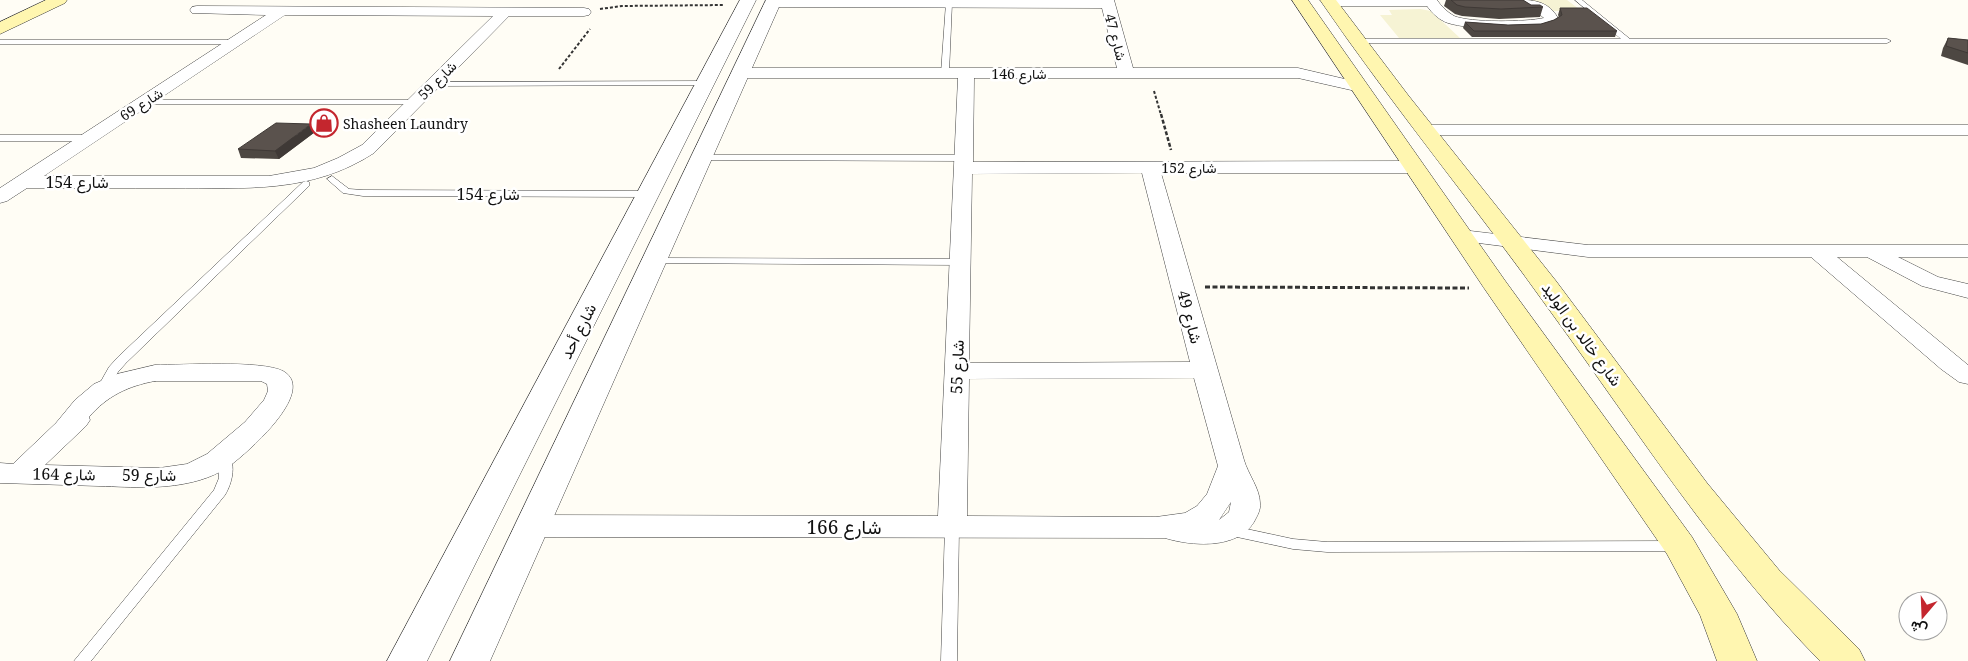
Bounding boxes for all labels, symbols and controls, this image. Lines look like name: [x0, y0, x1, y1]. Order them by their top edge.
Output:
street label: شارع 47: [1099, 12, 1131, 63]
street label: شارع 59: [413, 56, 462, 105]
street label: شارع 146: [991, 64, 1047, 85]
street label: شارع 69: [116, 83, 167, 127]
shop icon: Shasheen Laundry: [309, 108, 339, 138]
place label: Shasheen Laundry: [343, 114, 468, 133]
street label: شارع 152: [1161, 158, 1217, 179]
street label: شارع 154: [45, 171, 109, 194]
street label: شارع 154: [456, 183, 520, 206]
street label: شارع خالد بن الوليد: [1536, 278, 1627, 391]
street label: شارع 49: [1171, 288, 1208, 346]
street label: شارع أحد: [555, 300, 602, 363]
street label: شارع 55: [945, 340, 970, 395]
street label: شارع 164: [32, 462, 96, 487]
street label: شارع 59: [122, 464, 176, 487]
street label: شارع 166: [806, 514, 882, 540]
north arrow: [1898, 591, 1948, 641]
text: ش: [1907, 617, 1930, 640]

